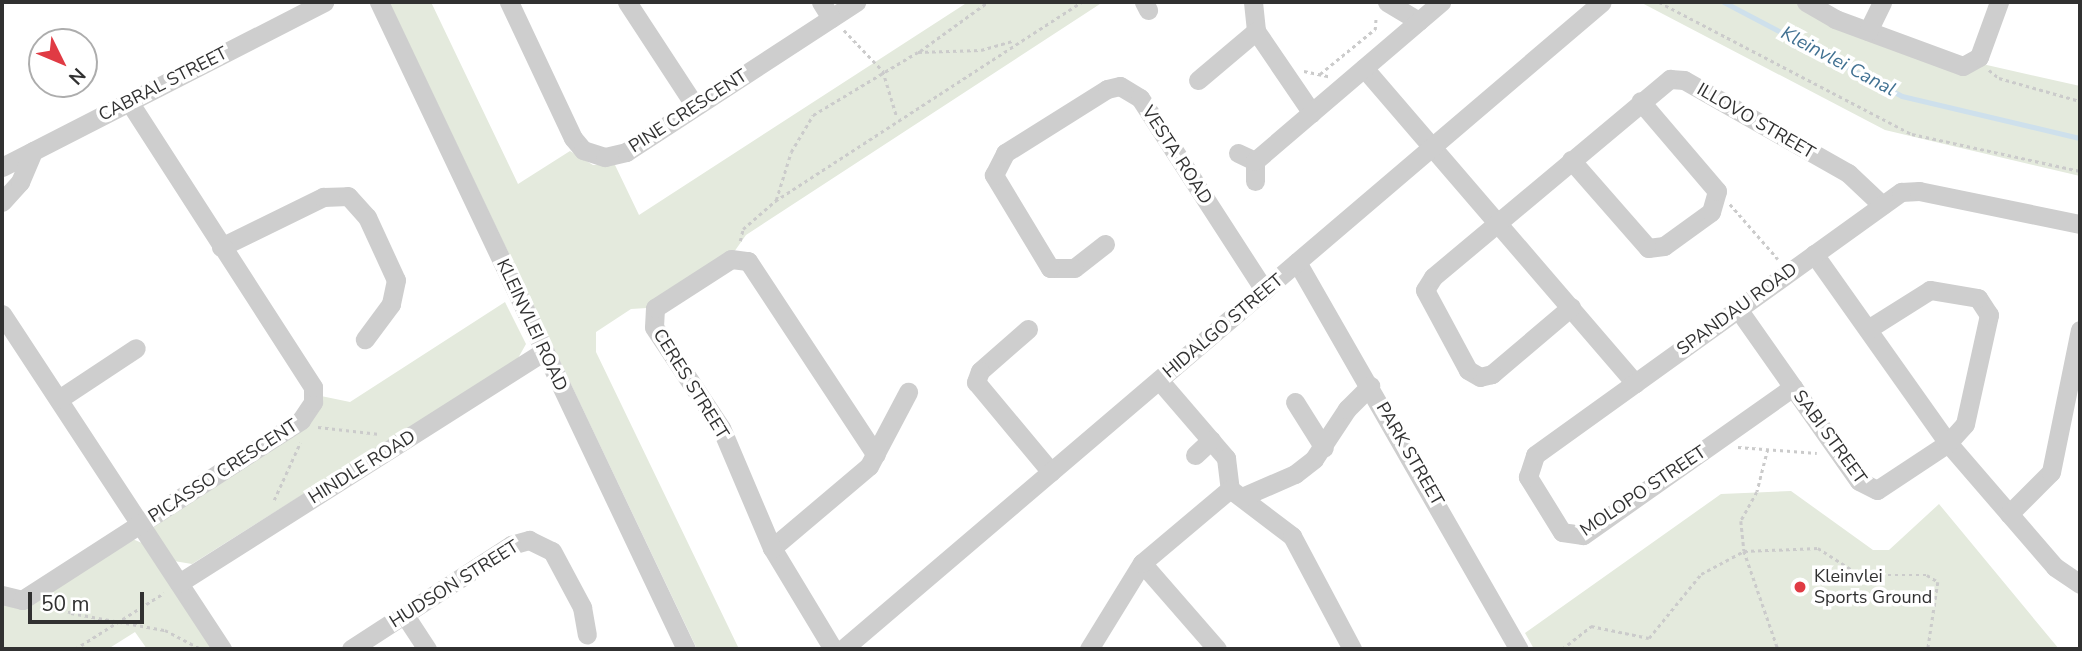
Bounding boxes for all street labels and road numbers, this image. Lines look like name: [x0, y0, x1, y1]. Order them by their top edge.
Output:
street label: CABRAL STREET: [95, 42, 231, 126]
street label: PINE CRESCENT: [625, 65, 751, 157]
street label: ILLOVO STREET: [1693, 78, 1819, 164]
street label: VESTA ROAD: [1137, 102, 1217, 208]
street label: KLEINVLEI ROAD: [492, 255, 572, 395]
street label: SPANDAU ROAD: [1673, 258, 1801, 360]
street label: HIDALGO STREET: [1158, 269, 1288, 383]
street label: CERES STREET: [648, 325, 734, 443]
street label: SABI STREET: [1789, 386, 1871, 488]
street label: PARK STREET: [1372, 398, 1448, 510]
street label: PICASSO CRESCENT: [144, 415, 302, 527]
street label: HINDLE ROAD: [305, 426, 419, 508]
street label: MOLOPO STREET: [1576, 441, 1710, 541]
street label: HUDSON STREET: [385, 536, 523, 632]

